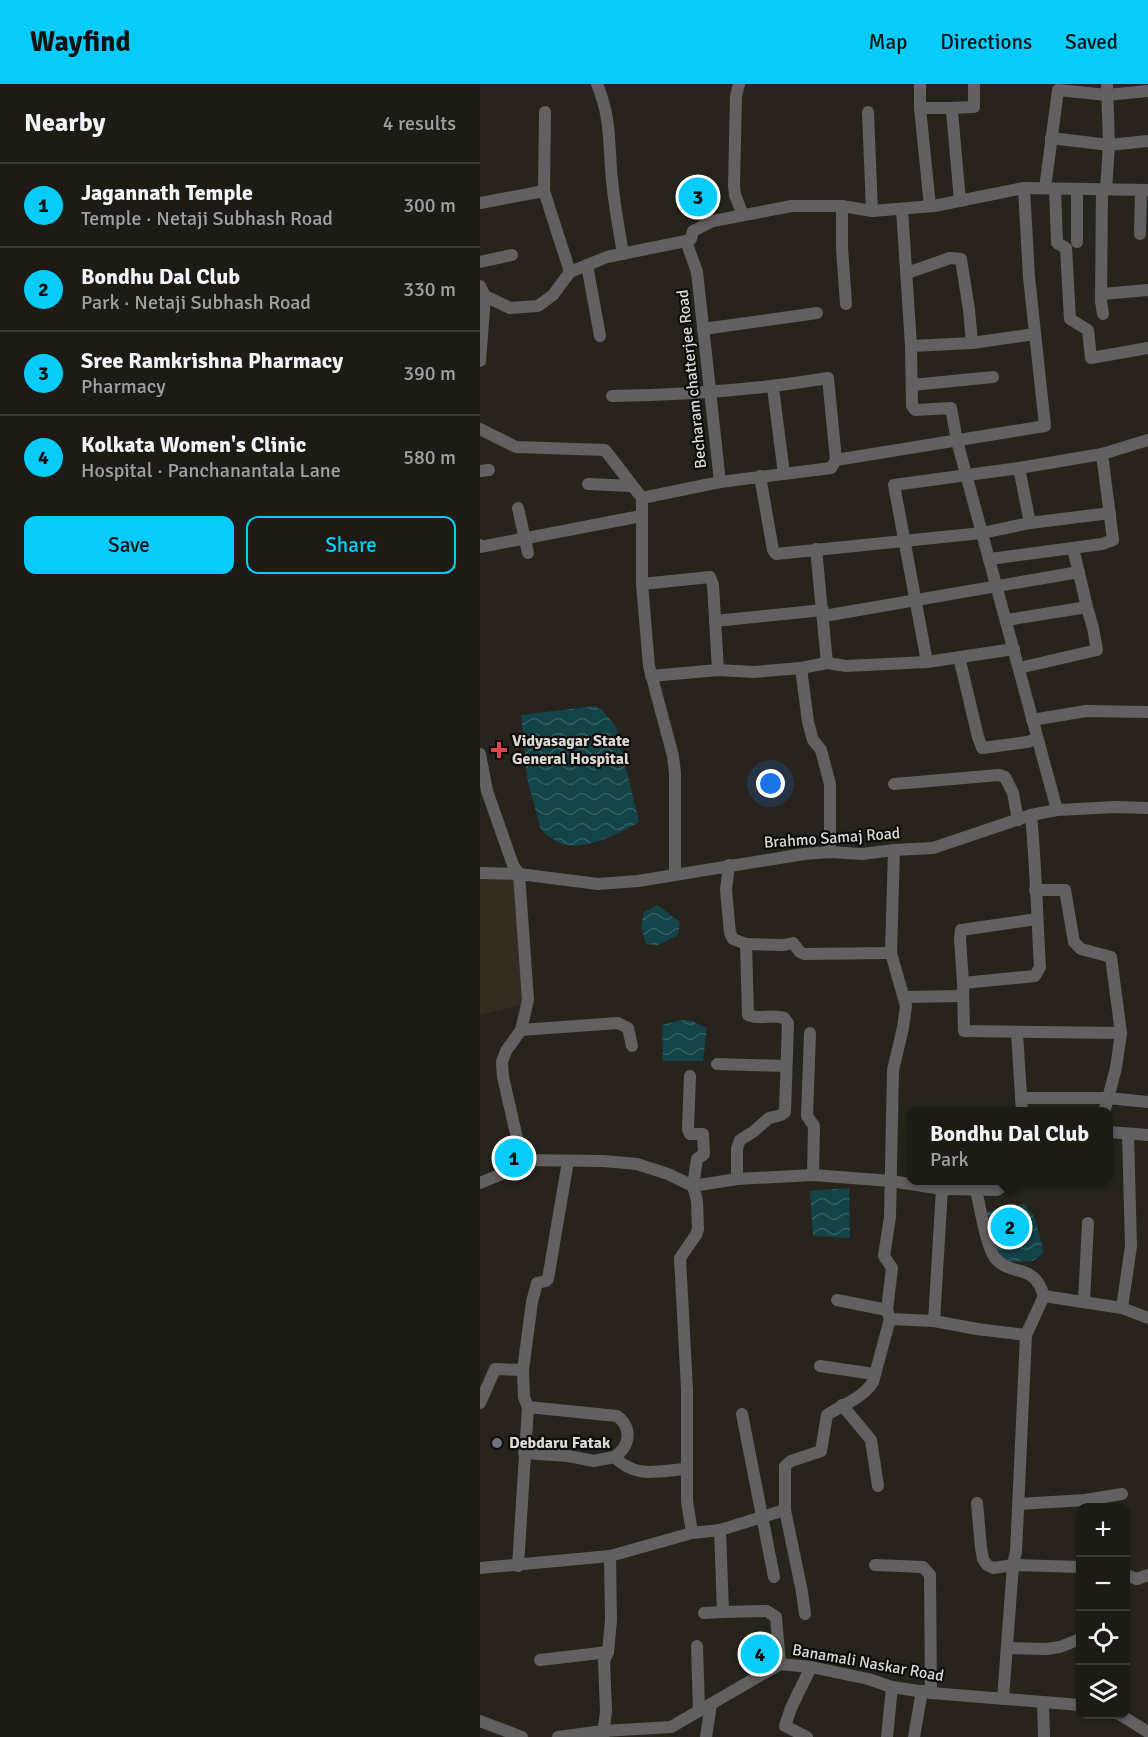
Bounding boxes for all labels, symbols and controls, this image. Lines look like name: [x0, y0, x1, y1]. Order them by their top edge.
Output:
text: Wayfind: [30, 25, 131, 59]
text: Map: [869, 29, 907, 55]
text: Directions: [940, 29, 1032, 55]
text: Saved: [1065, 29, 1118, 55]
text: Nearby: [24, 107, 105, 139]
text: 4 results: [383, 111, 456, 136]
pin: 3: [678, 174, 718, 220]
text: Jagannath Temple: [81, 179, 253, 206]
text: 1: [38, 193, 49, 218]
text: 300 m: [403, 193, 456, 218]
text: Temple · Netaji Subhash Road: [81, 206, 333, 231]
text: Bondhu Dal Club: [81, 263, 240, 290]
text: 2: [38, 277, 49, 302]
text: 330 m: [403, 277, 456, 302]
street label: Becharam chatterjee Road: [673, 289, 711, 469]
text: Park · Netaji Subhash Road: [81, 290, 311, 315]
text: Sree Ramkrishna Pharmacy: [81, 347, 343, 374]
text: 3: [38, 361, 49, 386]
text: 390 m: [403, 361, 456, 386]
text: Pharmacy: [81, 374, 166, 399]
text: Kolkata Women's Clinic: [81, 431, 306, 458]
text: 4: [38, 445, 49, 470]
text: 580 m: [403, 445, 456, 470]
text: Hospital · Panchanantala Lane: [81, 458, 341, 483]
button: Save: [24, 516, 234, 574]
button: Share: [246, 516, 456, 574]
place label: Vidyasagar State General Hospital: [512, 731, 630, 769]
marker: Vidyasagar State General Hospital: [490, 741, 508, 759]
your location: [756, 769, 785, 798]
street label: Brahmo Samaj Road: [763, 823, 901, 853]
popup: [906, 1107, 1113, 1185]
text: Bondhu Dal Club: [930, 1120, 1089, 1147]
pin: 1: [495, 1136, 534, 1180]
text: Park: [930, 1147, 968, 1172]
pin: 2: [990, 1204, 1030, 1250]
place label: Debdaru Fatak: [509, 1433, 611, 1453]
marker: Debdaru Fatak: [490, 1436, 504, 1450]
map controls: [1076, 1503, 1130, 1719]
button: +: [1076, 1503, 1130, 1557]
button: −: [1076, 1557, 1130, 1611]
button: locate: [1076, 1611, 1130, 1665]
pin: 4: [740, 1632, 780, 1676]
street label: Banamali Naskar Road: [791, 1640, 945, 1686]
button: layers: [1076, 1665, 1130, 1719]

